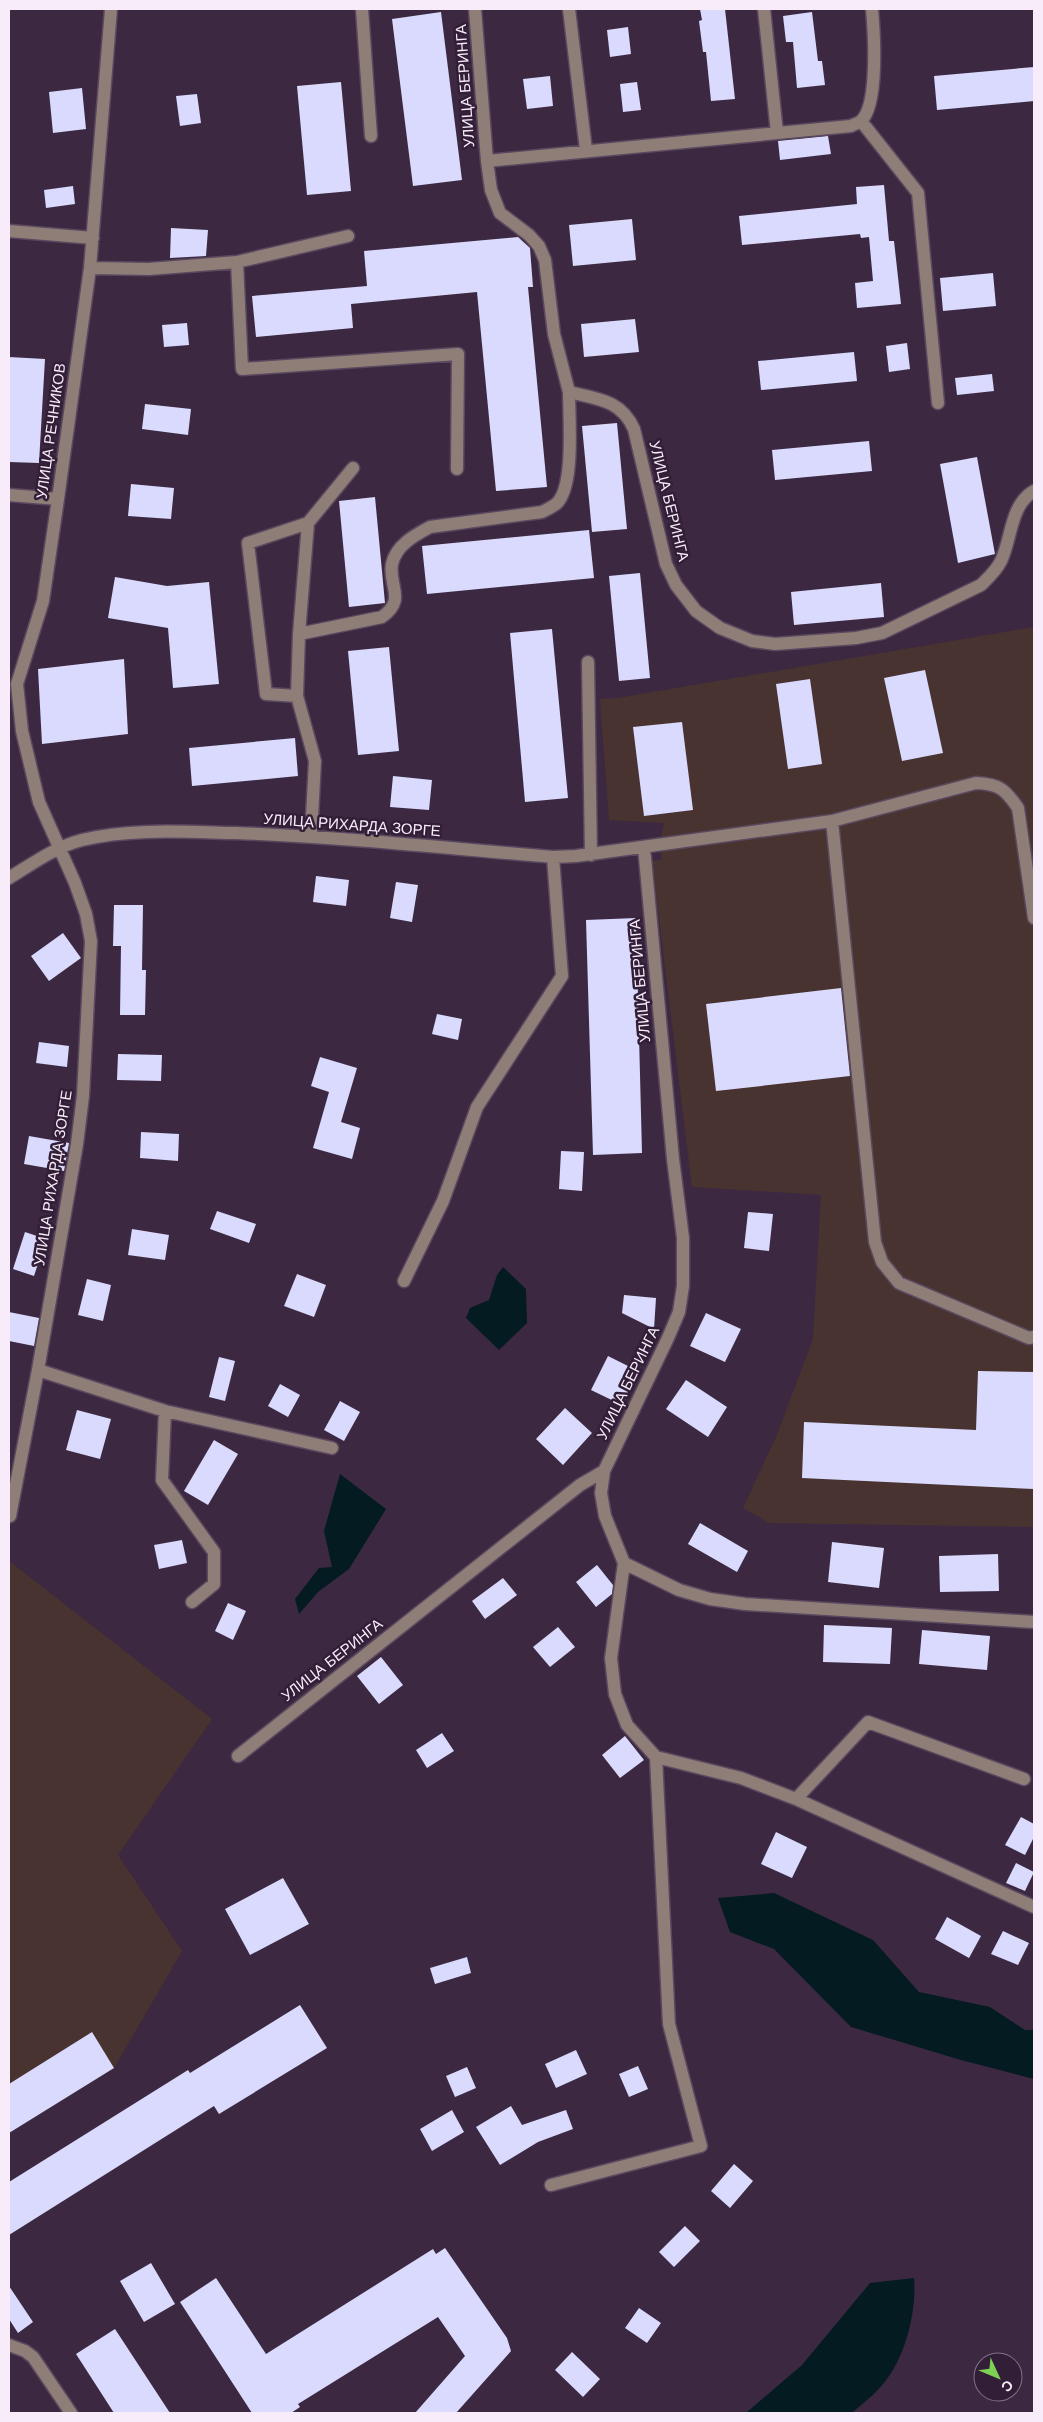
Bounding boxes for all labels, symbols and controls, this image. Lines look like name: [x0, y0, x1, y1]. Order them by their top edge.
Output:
street label: УЛИЦА БЕРИНГА: [452, 24, 477, 148]
street label: УЛИЦА РЕЧНИКОВ: [33, 362, 68, 500]
street label: УЛИЦА БЕРИНГА: [646, 439, 693, 563]
street label: УЛИЦА РИХАРДА ЗОРГЕ: [263, 810, 441, 839]
street label: УЛИЦА БЕРИНГА: [626, 919, 653, 1043]
street label: УЛИЦА РИХАРДА ЗОРГЕ: [30, 1089, 75, 1267]
street label: УЛИЦА БЕРИНГА: [593, 1324, 662, 1442]
street label: УЛИЦА БЕРИНГА: [278, 1615, 386, 1704]
north arrow: [973, 2352, 1023, 2402]
text: С: [998, 2377, 1017, 2395]

